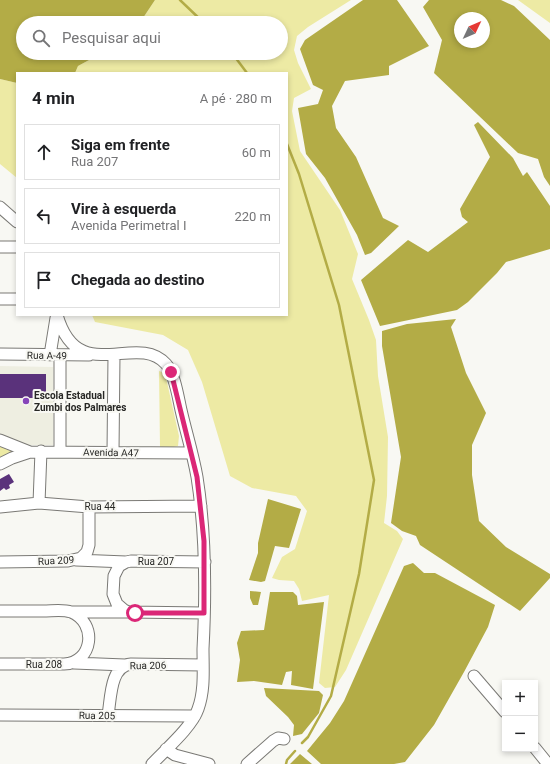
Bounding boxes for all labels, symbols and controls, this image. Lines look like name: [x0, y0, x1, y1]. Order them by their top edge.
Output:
north arrow: [454, 12, 490, 48]
search box: [16, 16, 288, 60]
icon: search: [30, 27, 52, 49]
text: Pesquisar aqui: [62, 29, 161, 47]
text: 4 min: [32, 88, 75, 108]
text: A pé · 280 m: [200, 91, 272, 106]
text: Siga em frente: [71, 136, 170, 154]
icon: ahead: [33, 141, 55, 163]
text: 60 m: [242, 145, 271, 160]
text: Rua 207: [71, 154, 118, 169]
text: Vire à esquerda: [71, 200, 176, 218]
icon: left: [33, 205, 55, 227]
text: 220 m: [234, 209, 271, 224]
text: Avenida Perimetral I: [71, 218, 187, 233]
icon: arrive: [33, 269, 55, 291]
text: Chegada ao destino: [71, 271, 205, 289]
street label: Rua A-49: [27, 350, 67, 361]
route end: [162, 363, 180, 381]
place label: Escola Estadual Zumbi dos Palmares: [34, 390, 126, 413]
marker: Escola Estadual Zumbi dos Palmares: [21, 396, 31, 406]
street label: Avenida A47: [83, 447, 139, 458]
street label: Rua 44: [85, 501, 116, 512]
street label: Rua 209: [38, 554, 75, 567]
street label: Rua 207: [138, 556, 175, 567]
route start: [126, 604, 144, 622]
street label: Rua 208: [26, 659, 63, 670]
street label: Rua 206: [130, 660, 167, 671]
map controls: [502, 680, 538, 752]
button: +: [502, 680, 538, 716]
street label: Rua 205: [79, 710, 116, 721]
button: −: [502, 716, 538, 752]

